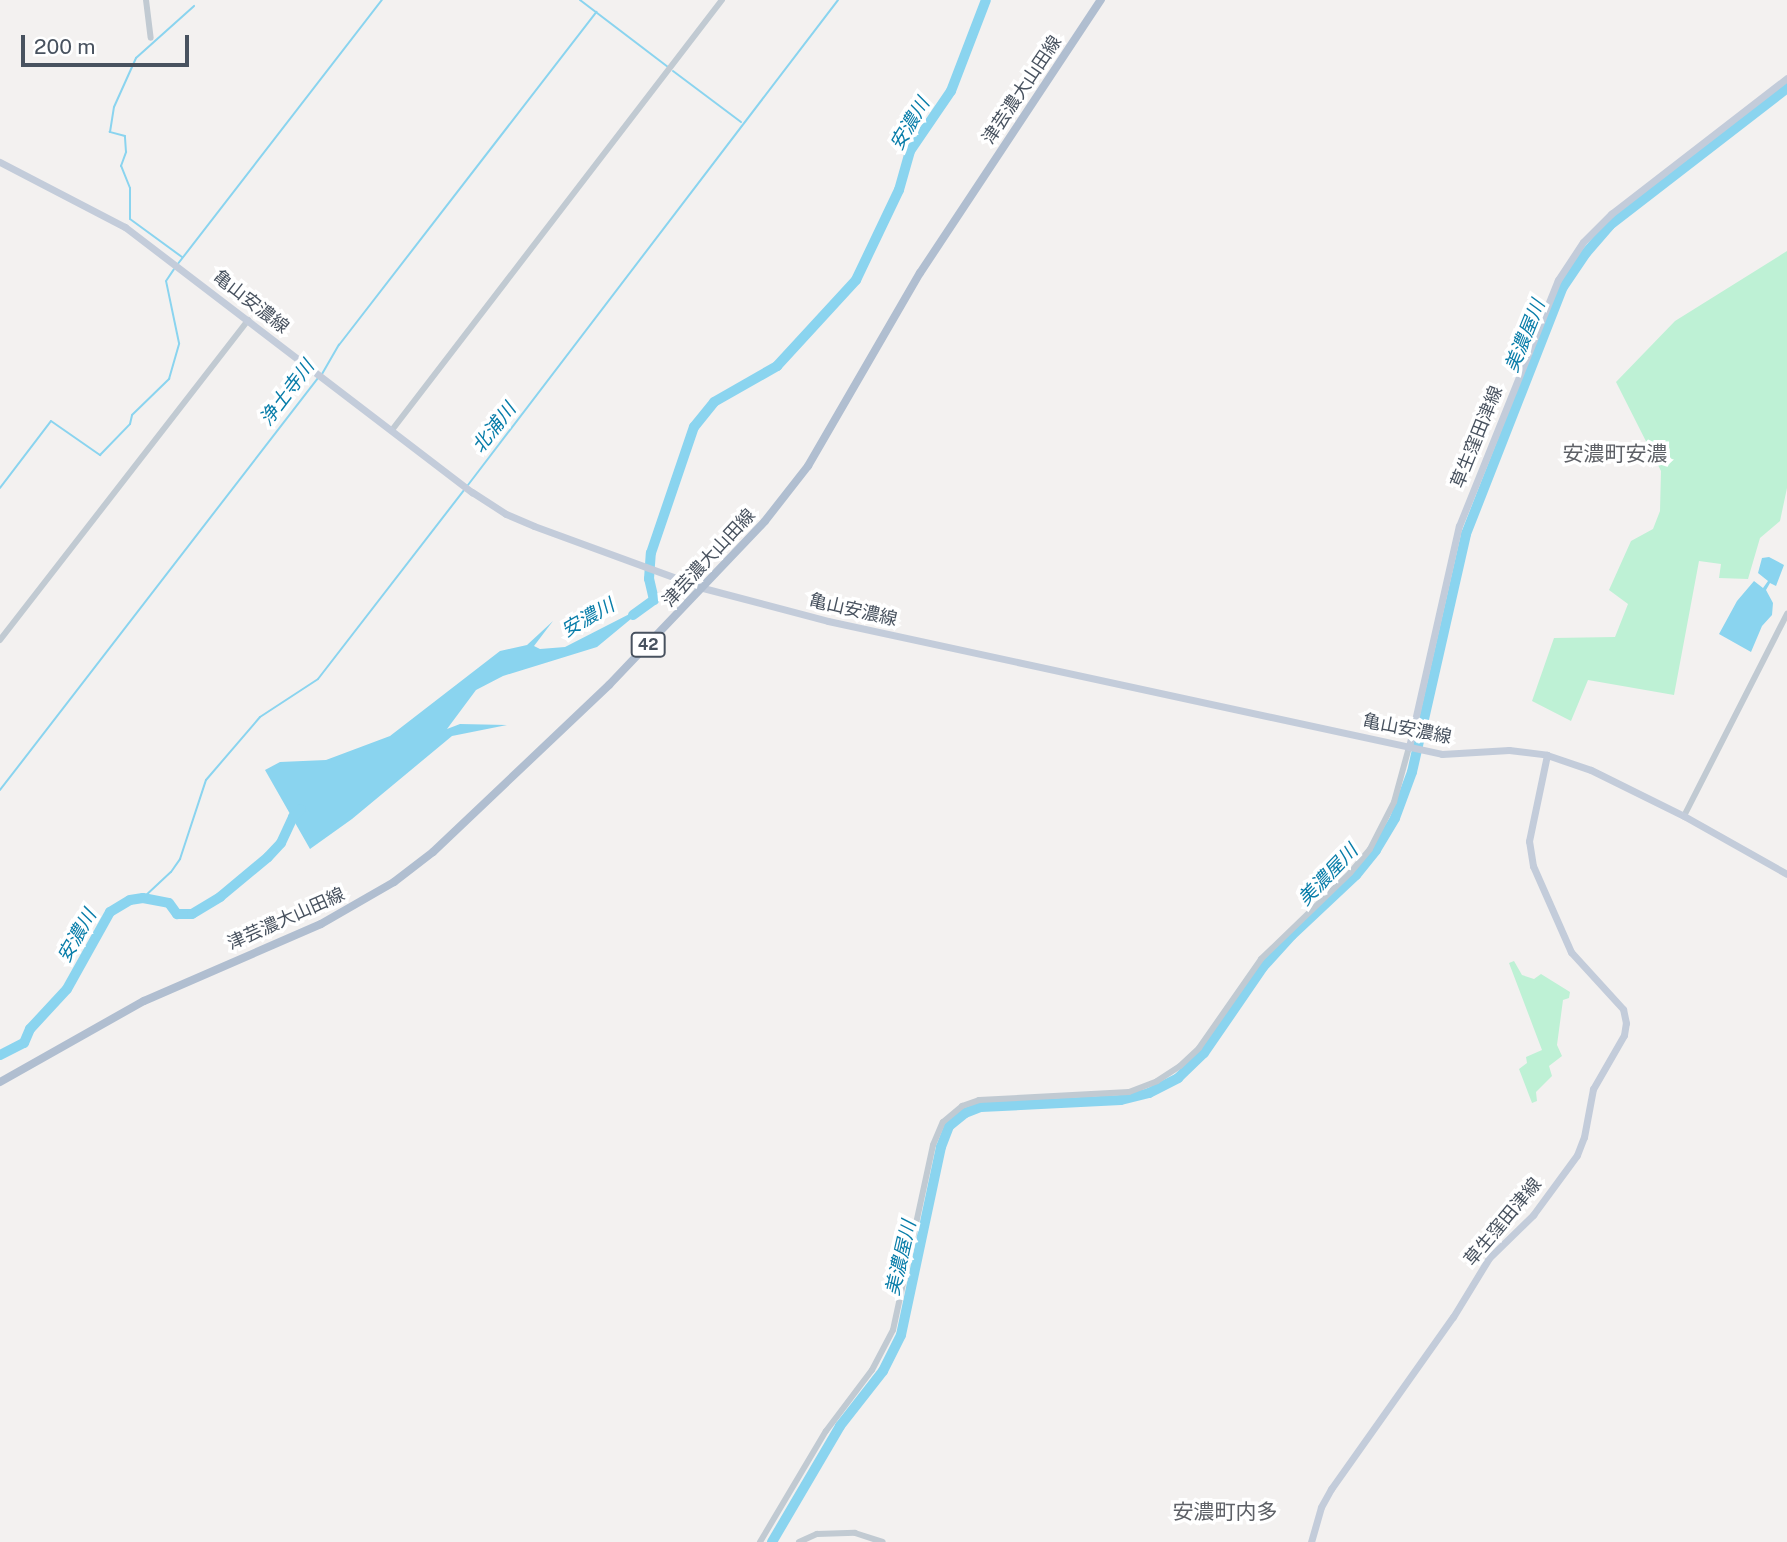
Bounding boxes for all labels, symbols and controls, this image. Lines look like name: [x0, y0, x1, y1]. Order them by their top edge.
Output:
scale bar: [24, 21, 192, 65]
street label: 津芸濃大山田線: [978, 32, 1066, 148]
text: 200 m: [34, 34, 95, 59]
water label: 安濃川: [886, 94, 934, 154]
street label: 亀山安濃線: [209, 266, 293, 338]
water label: 美濃屋川: [1500, 296, 1550, 376]
water label: 浄土寺川: [255, 356, 319, 430]
street label: 草生窪田津線: [1447, 383, 1507, 491]
water label: 北浦川: [467, 399, 521, 457]
district label: 安濃町安濃: [1563, 441, 1667, 467]
street label: 津芸濃大山田線: [658, 505, 760, 611]
street label: 亀山安濃線: [807, 589, 899, 631]
water label: 安濃川: [558, 594, 618, 642]
road number: 42: [630, 632, 666, 658]
street label: 亀山安濃線: [1361, 710, 1453, 748]
water label: 美濃屋川: [1293, 840, 1363, 910]
street label: 津芸濃大山田線: [224, 884, 348, 954]
water label: 安濃川: [53, 906, 101, 966]
street label: 草生窪田津線: [1460, 1174, 1546, 1270]
water label: 美濃屋川: [881, 1218, 921, 1298]
district label: 安濃町内多: [1173, 1499, 1277, 1525]

